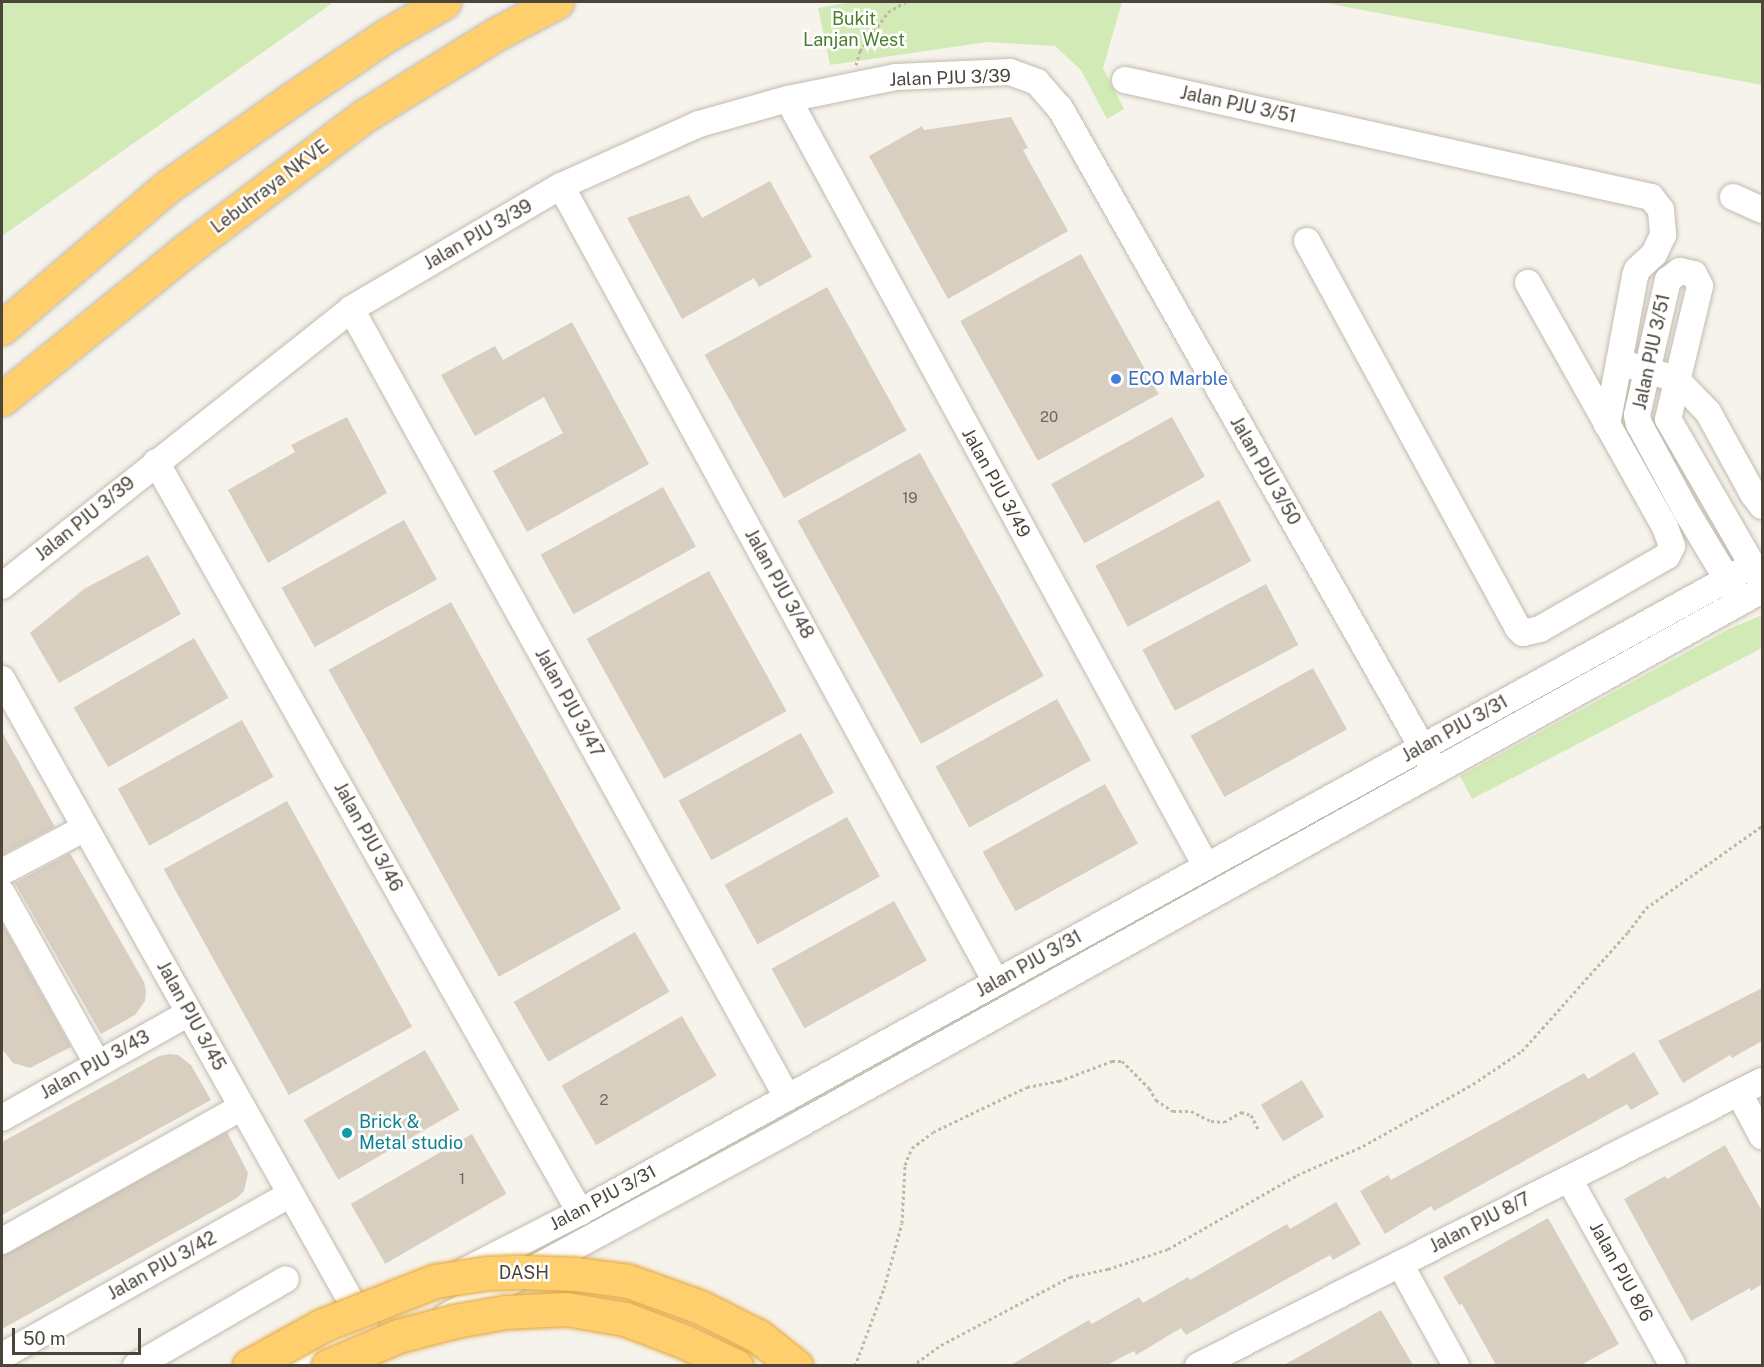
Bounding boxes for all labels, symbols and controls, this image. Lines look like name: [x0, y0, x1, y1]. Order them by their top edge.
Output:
park label: Bukit Lanjan West: [803, 9, 905, 52]
street label: Jalan PJU 3/39: [889, 65, 1011, 91]
street label: Jalan PJU 3/51: [1178, 82, 1298, 128]
street label: Lebuhraya NKVE: [207, 136, 333, 238]
street label: Jalan PJU 3/39: [420, 195, 536, 275]
street label: Jalan PJU 3/51: [1629, 292, 1675, 412]
place label: ECO Marble: [1128, 368, 1228, 390]
marker: ECO Marble: [1109, 372, 1123, 386]
house number: 20: [1040, 408, 1058, 426]
street label: Jalan PJU 3/50: [1225, 413, 1305, 529]
street label: Jalan PJU 3/49: [957, 425, 1035, 541]
street label: Jalan PJU 3/39: [31, 472, 139, 566]
house number: 19: [902, 489, 918, 507]
street label: Jalan PJU 3/48: [740, 525, 818, 643]
street label: Jalan PJU 3/47: [530, 645, 608, 761]
street label: Jalan PJU 3/31: [1398, 691, 1512, 767]
street label: Jalan PJU 3/46: [329, 779, 407, 895]
street label: Jalan PJU 3/31: [972, 926, 1086, 1002]
street label: Jalan PJU 3/45: [152, 957, 230, 1075]
street label: Jalan PJU 3/43: [36, 1026, 154, 1104]
house number: 2: [600, 1091, 608, 1109]
place label: Brick & Metal studio: [359, 1112, 463, 1154]
marker: Brick & Metal studio: [340, 1126, 354, 1140]
street label: Jalan PJU 3/31: [546, 1161, 660, 1235]
house number: 1: [459, 1170, 465, 1188]
street label: Jalan PJU 8/7: [1426, 1188, 1534, 1258]
street label: Jalan PJU 8/6: [1585, 1218, 1657, 1326]
street label: Jalan PJU 3/42: [104, 1227, 220, 1305]
street label: DASH: [499, 1262, 549, 1284]
scale bar: [15, 1316, 144, 1354]
text: 50 m: [23, 1328, 66, 1349]

